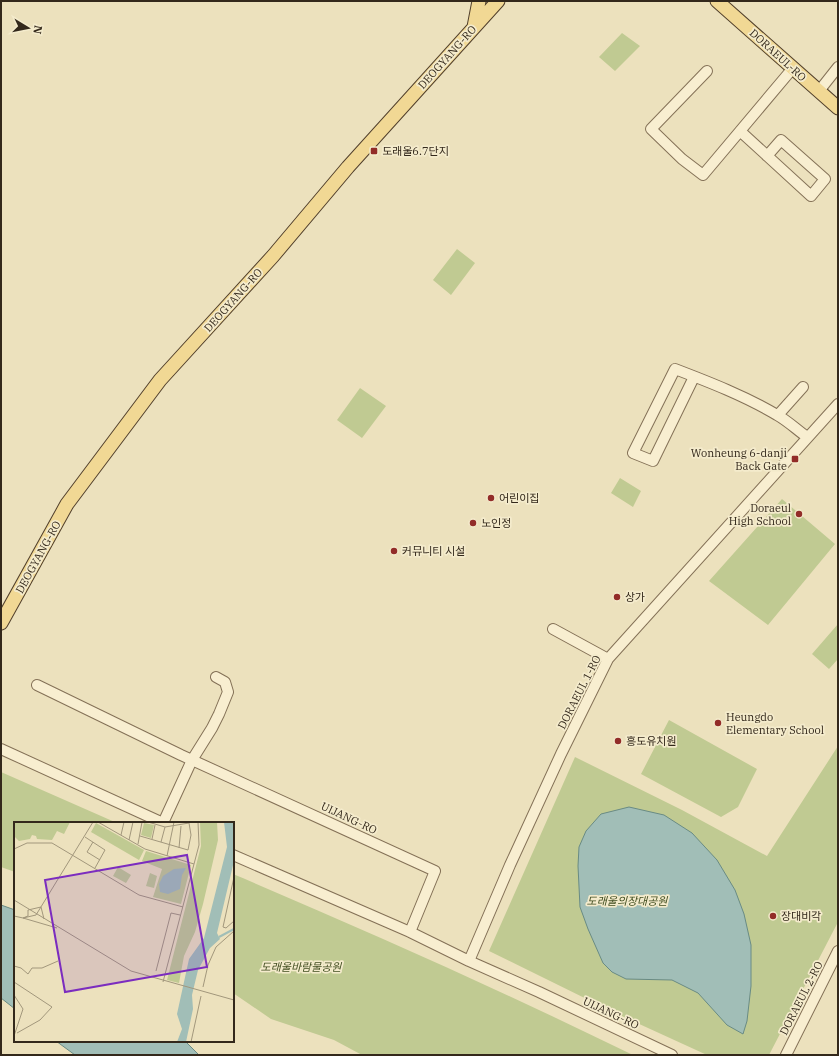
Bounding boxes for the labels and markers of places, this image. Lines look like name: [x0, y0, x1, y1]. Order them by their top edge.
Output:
place label: 도래울6.7단지: [382, 144, 449, 158]
marker: 도래울6.7단지: [369, 146, 379, 156]
place label: Wonheung 6-danji Back Gate: [691, 446, 788, 473]
marker: Wonheung 6-danji Back Gate: [790, 454, 800, 464]
place label: 어린이집: [499, 491, 539, 505]
marker: 어린이집: [486, 493, 496, 503]
place label: Doraeul High School: [729, 501, 791, 528]
marker: Doraeul High School: [794, 509, 804, 519]
place label: 노인정: [481, 516, 511, 530]
marker: 노인정: [468, 518, 478, 528]
place label: 커뮤니티 시설: [402, 544, 465, 558]
marker: 커뮤니티 시설: [389, 546, 399, 556]
place label: 상가: [625, 590, 645, 604]
marker: 상가: [612, 592, 622, 602]
place label: Heungdo Elementary School: [726, 710, 824, 737]
marker: Heungdo Elementary School: [713, 718, 723, 728]
place label: 흥도유치원: [626, 734, 677, 748]
marker: 흥도유치원: [613, 736, 623, 746]
place label: 장대비각: [781, 909, 821, 923]
marker: 장대비각: [768, 911, 778, 921]

